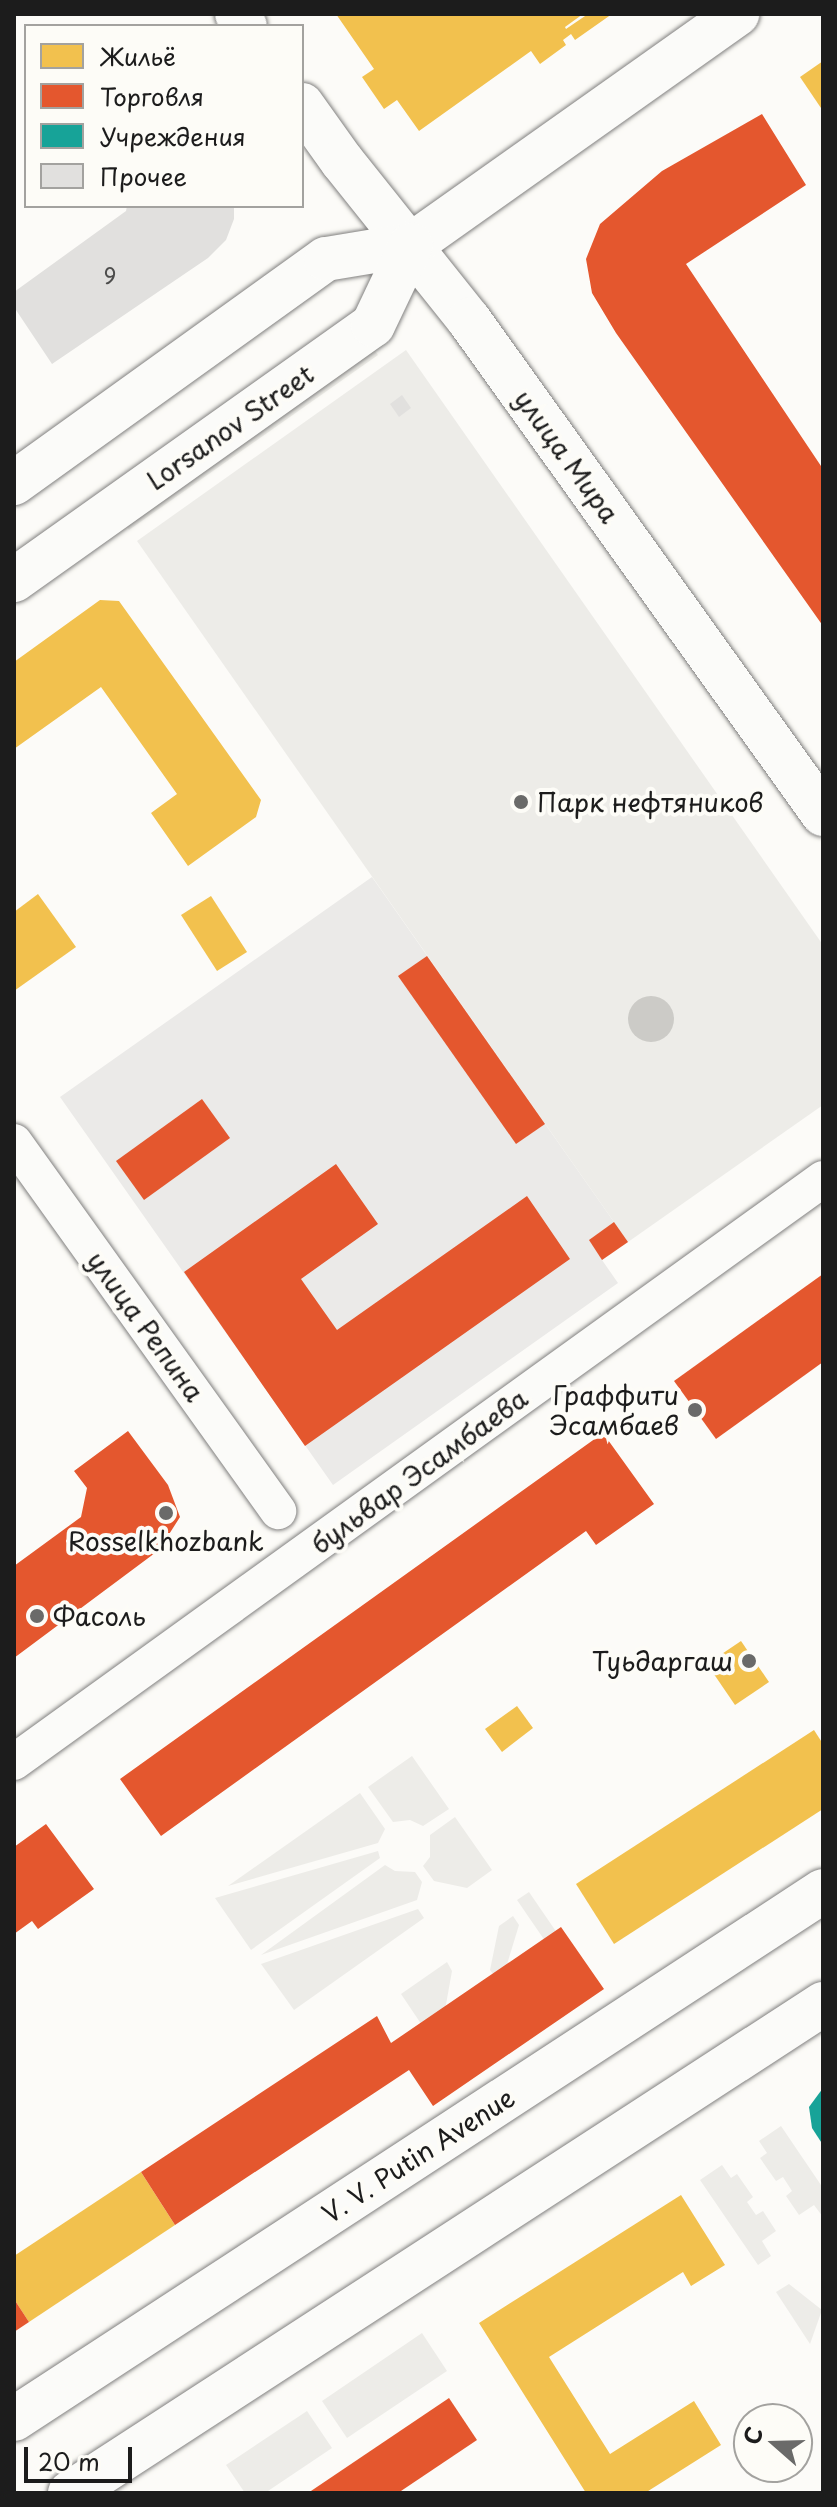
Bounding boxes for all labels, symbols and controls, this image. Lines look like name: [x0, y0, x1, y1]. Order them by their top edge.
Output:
legend: [24, 24, 304, 208]
text: Жильё: [100, 38, 176, 74]
text: Торговля: [100, 78, 204, 114]
text: Учреждения: [100, 118, 246, 154]
text: Прочее: [100, 158, 187, 194]
house number: 9: [104, 262, 116, 288]
street label: Lorsanov Street: [141, 358, 319, 496]
street label: улица Мира: [508, 383, 626, 529]
place label: Парк нефтяников: [537, 786, 764, 818]
marker: Парк нефтяников: [512, 793, 530, 811]
street label: улица Репина: [81, 1244, 211, 1408]
place label: Граффити Эсамбаев: [549, 1379, 679, 1440]
street label: бульвар Эсамбаева: [305, 1382, 533, 1560]
marker: Граффити Эсамбаев: [686, 1401, 704, 1419]
marker: Rosselkhozbank: [157, 1504, 175, 1522]
place label: Rosselkhozbank: [68, 1525, 264, 1557]
place label: Фасоль: [53, 1600, 146, 1632]
marker: Фасоль: [28, 1607, 46, 1625]
place label: Туьдаргаш: [592, 1645, 733, 1677]
marker: Туьдаргаш: [740, 1652, 758, 1670]
street label: V. V. Putin Avenue: [314, 2080, 522, 2230]
north arrow: [733, 2403, 813, 2483]
text: С: [734, 2422, 770, 2449]
scale bar: [28, 2431, 136, 2481]
text: 20 m: [38, 2443, 100, 2479]

